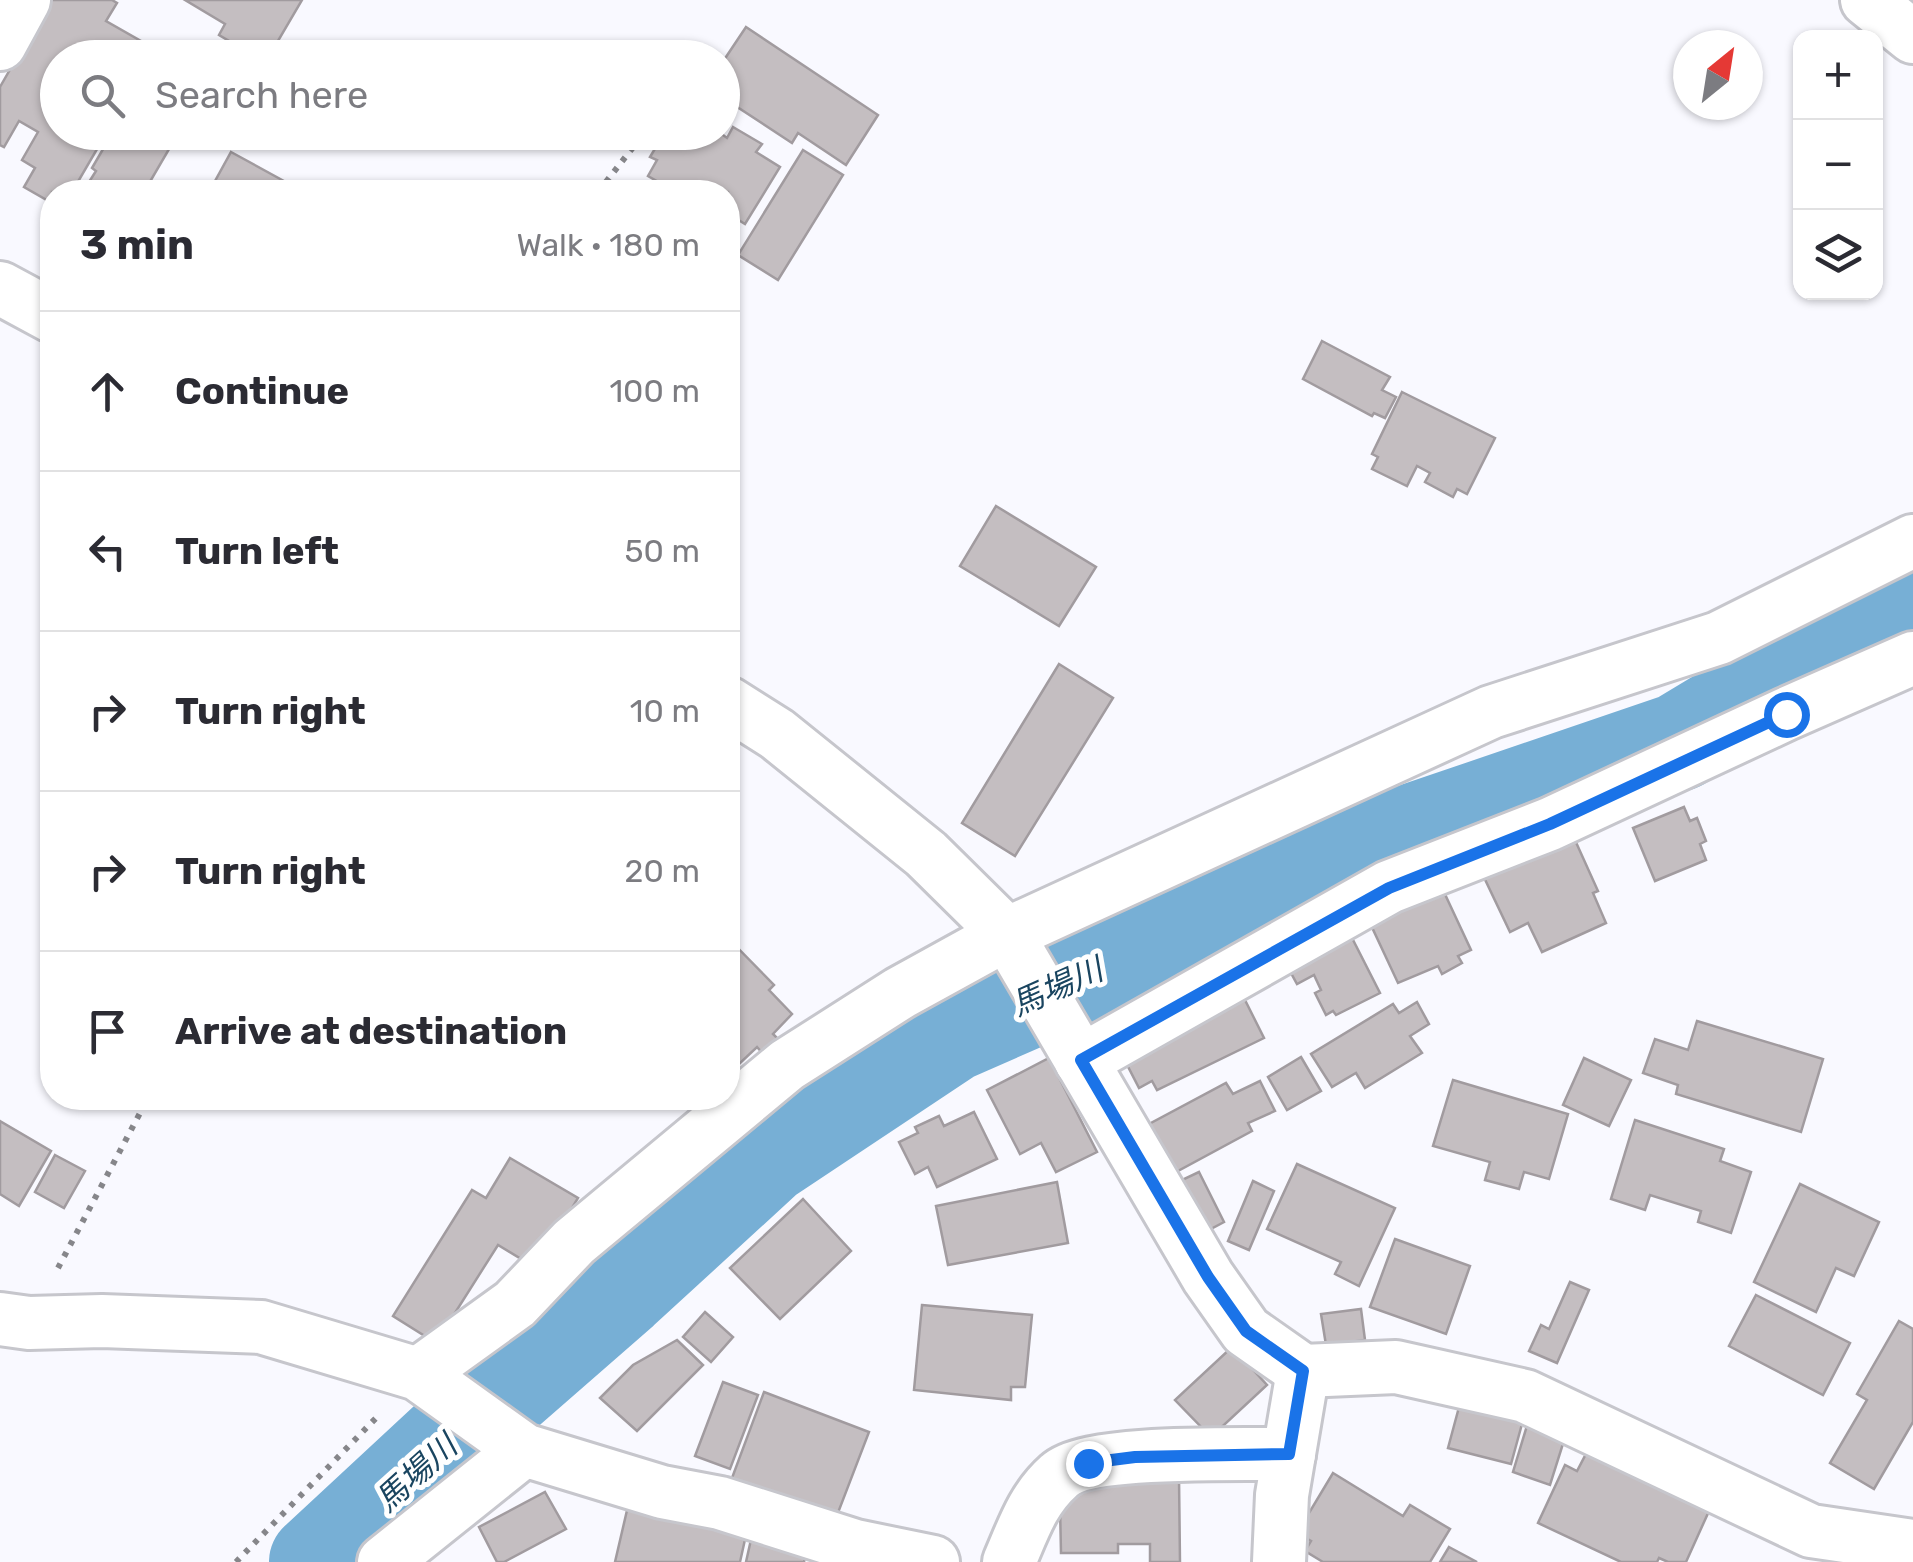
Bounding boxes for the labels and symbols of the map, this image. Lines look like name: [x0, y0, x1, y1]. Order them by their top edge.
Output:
north arrow: [1673, 30, 1763, 120]
route start: [1764, 692, 1810, 738]
water label: 馬場川: [1005, 949, 1111, 1024]
water label: 馬場川: [368, 1425, 467, 1519]
route end: [1066, 1441, 1112, 1487]

